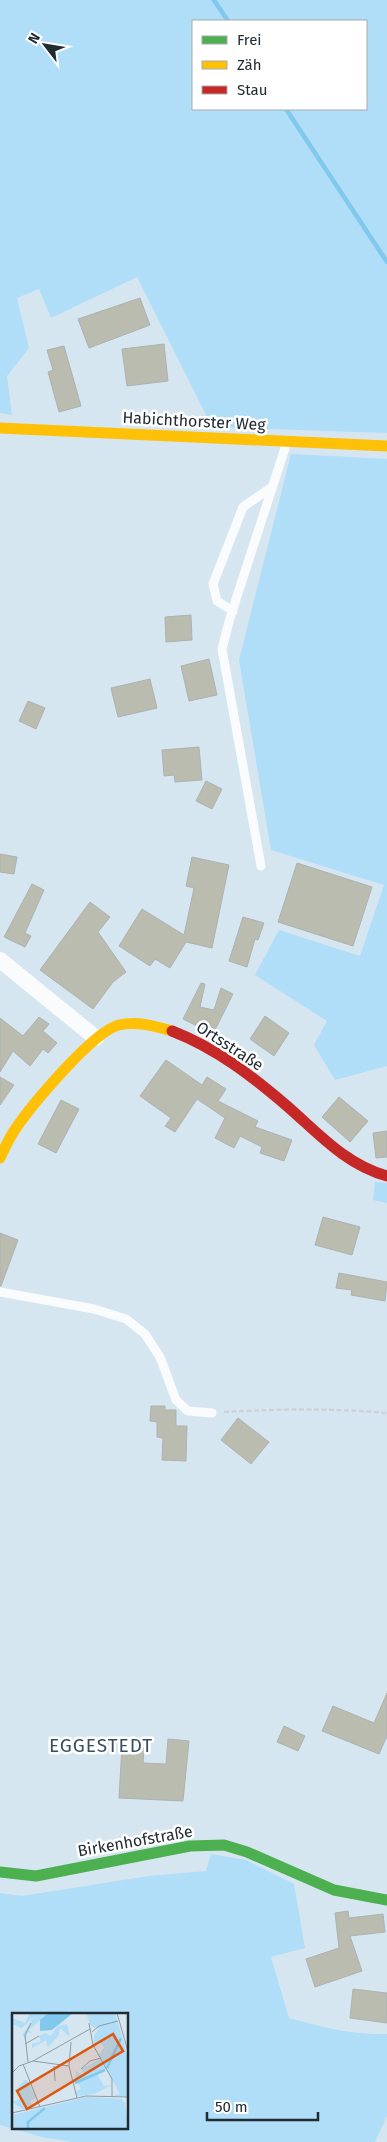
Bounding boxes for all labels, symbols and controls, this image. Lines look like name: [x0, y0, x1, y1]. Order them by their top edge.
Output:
north arrow: [20, 20, 70, 70]
legend: [192, 20, 367, 110]
text: N: [25, 30, 44, 47]
text: Frei: [237, 31, 262, 49]
text: Zäh: [237, 56, 262, 74]
text: Stau: [237, 81, 267, 99]
street label: Habichthorster Weg: [122, 408, 267, 434]
street label: Ortsstraße: [193, 1017, 267, 1075]
district label: EGGESTEDT: [49, 1734, 153, 1757]
street label: Birkenhofstraße: [76, 1822, 194, 1860]
inset map: [12, 2013, 129, 2130]
scale bar: [207, 2090, 318, 2122]
text: 50 m: [215, 2098, 248, 2116]

